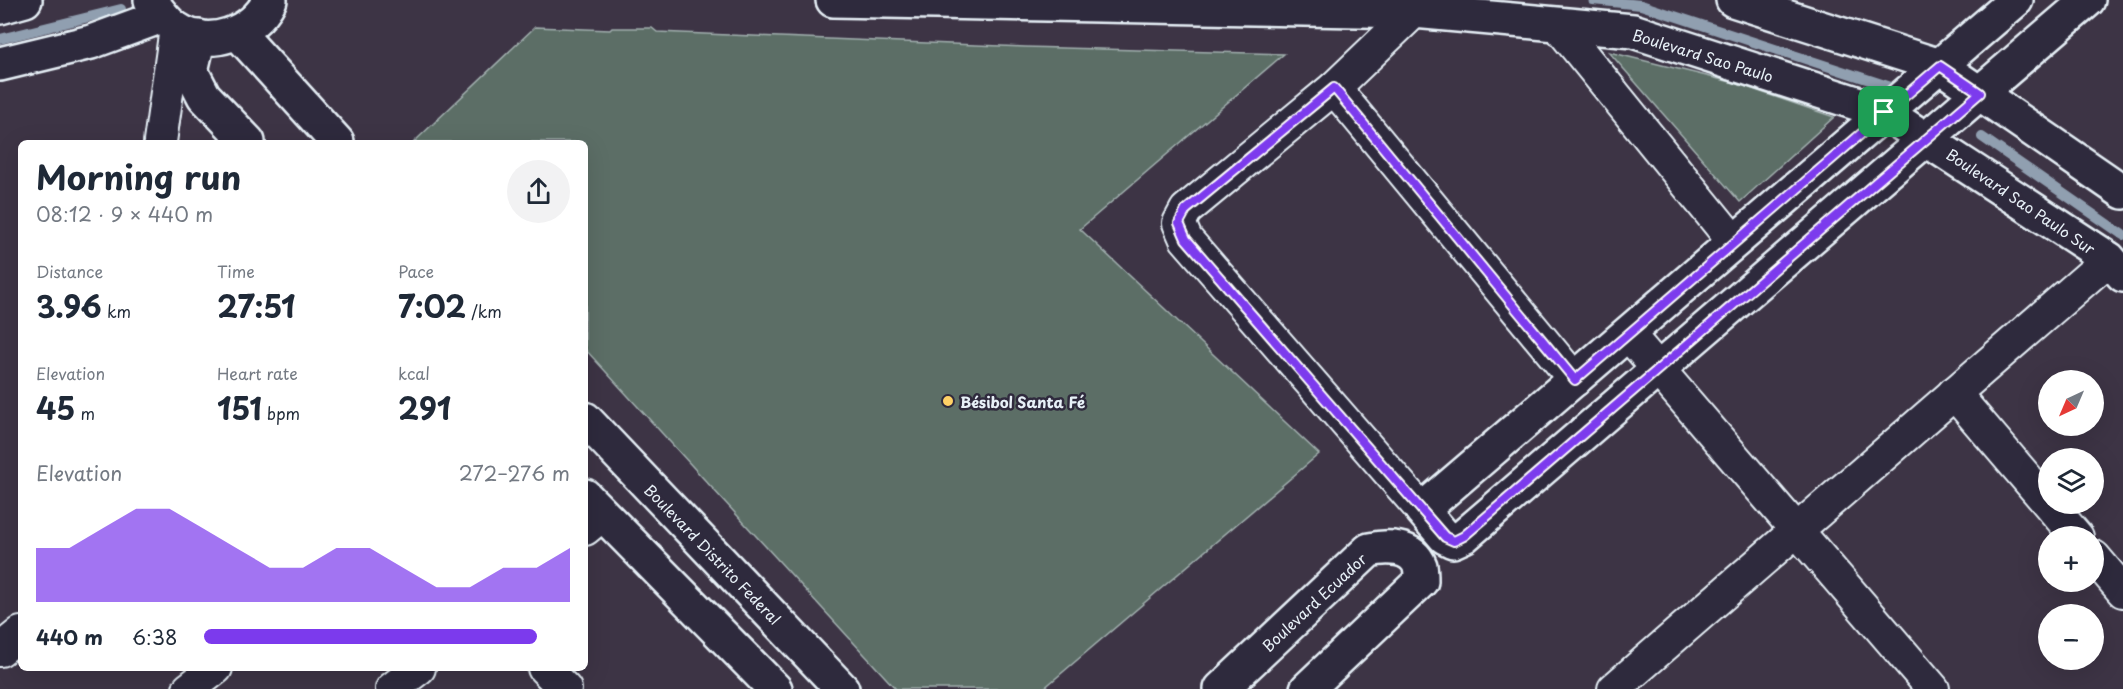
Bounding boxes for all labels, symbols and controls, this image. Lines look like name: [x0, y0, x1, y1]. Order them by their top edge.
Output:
street label: Boulevard Sao Paulo: [1630, 23, 1776, 87]
pin: [1858, 86, 1909, 137]
icon: arrive: [1867, 95, 1900, 128]
street label: Boulevard Sao Paulo Sur: [1942, 142, 2100, 260]
text: Morning run: [36, 151, 241, 201]
button: share: [507, 160, 570, 223]
text: 08:12 · 9 × 440 m: [36, 199, 213, 229]
text: Distance: [36, 259, 103, 283]
text: Time: [217, 259, 255, 283]
text: Pace: [398, 259, 434, 283]
text: 3.96: [36, 283, 102, 328]
text: 27:51: [217, 283, 295, 328]
text: 7:02: [398, 283, 466, 328]
text: km: [102, 299, 131, 323]
text: /km: [466, 299, 502, 323]
text: Elevation: [36, 361, 105, 385]
text: Heart rate: [217, 361, 298, 385]
text: kcal: [398, 361, 430, 385]
north arrow: [2038, 370, 2104, 436]
map controls: [2038, 370, 2104, 670]
text: 45: [36, 385, 75, 430]
text: 151: [217, 385, 262, 430]
text: 291: [398, 385, 451, 430]
place label: Bésibol Santa Fé: [960, 390, 1085, 413]
marker: Bésibol Santa Fé: [941, 394, 955, 408]
text: m: [75, 401, 95, 425]
text: bpm: [262, 401, 300, 425]
button: layers: [2038, 448, 2104, 514]
text: Elevation: [36, 458, 122, 488]
text: 272–276 m: [459, 458, 570, 488]
street label: Boulevard Distrito Federal: [639, 478, 787, 630]
button: +: [2038, 526, 2104, 592]
street label: Boulevard Ecuador: [1257, 547, 1371, 657]
button: −: [2038, 604, 2104, 670]
text: 440 m: [36, 622, 103, 652]
text: 6:38: [132, 622, 177, 652]

